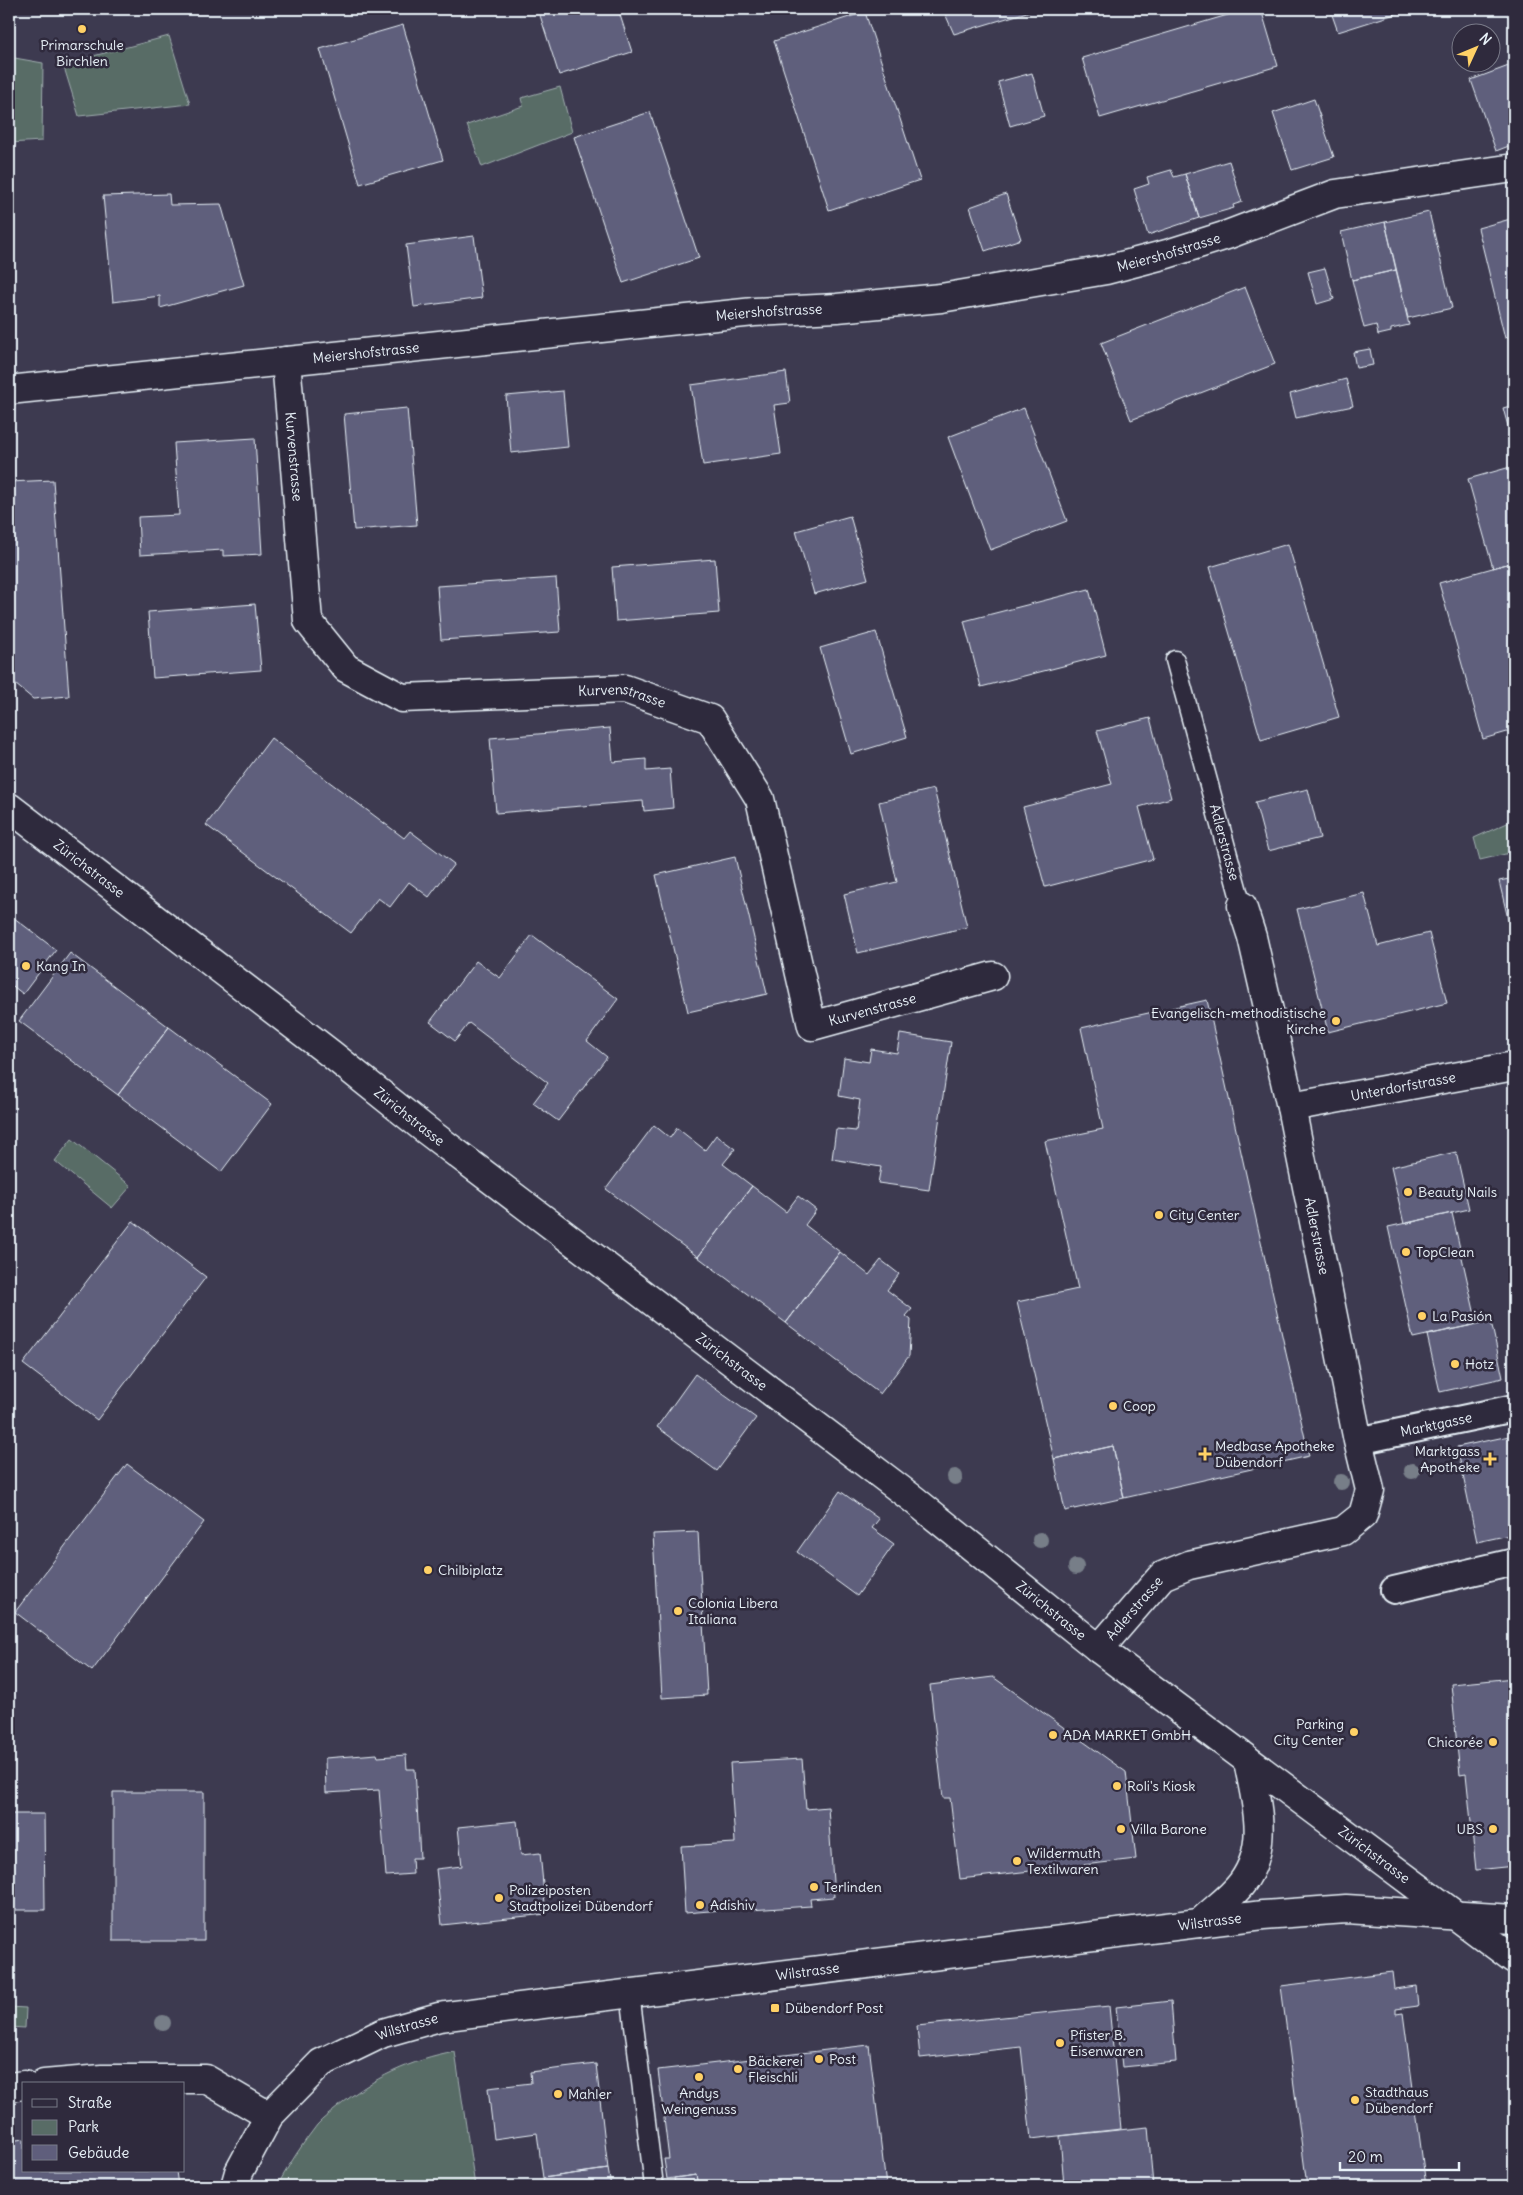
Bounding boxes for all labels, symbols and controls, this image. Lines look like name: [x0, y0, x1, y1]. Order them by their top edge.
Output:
north arrow: [1450, 22, 1500, 72]
marker: Primarschule Birchlen: [76, 23, 88, 35]
text: N: [1476, 29, 1495, 49]
place label: Primarschule Birchlen: [40, 36, 124, 70]
street label: Meiershofstrasse: [1115, 229, 1223, 276]
street label: Meiershofstrasse: [715, 300, 823, 325]
street label: Meiershofstrasse: [312, 338, 420, 367]
street label: Kurvenstrasse: [281, 411, 307, 502]
street label: Kurvenstrasse: [578, 680, 668, 712]
street label: Adlerstrasse: [1206, 802, 1244, 883]
street label: Zürichstrasse: [50, 836, 128, 901]
place label: Kang In: [36, 957, 86, 975]
marker: Kang In: [20, 960, 32, 972]
street label: Kurvenstrasse: [827, 989, 918, 1030]
place label: Evangelisch-methodistische Kirche: [1151, 1004, 1326, 1038]
marker: Evangelisch-methodistische Kirche: [1330, 1015, 1342, 1027]
street label: Unterdorfstrasse: [1349, 1068, 1457, 1105]
street label: Zürichstrasse: [370, 1083, 448, 1150]
place label: Beauty Nails: [1418, 1183, 1497, 1201]
marker: Beauty Nails: [1402, 1186, 1414, 1198]
street label: Adlerstrasse: [1301, 1196, 1333, 1276]
place label: City Center: [1169, 1206, 1240, 1224]
marker: City Center: [1153, 1209, 1165, 1221]
place label: TopClean: [1416, 1243, 1474, 1261]
marker: TopClean: [1400, 1246, 1412, 1258]
place label: La Pasión: [1432, 1307, 1492, 1325]
marker: La Pasión: [1416, 1310, 1428, 1322]
street label: Zürichstrasse: [692, 1329, 771, 1394]
place label: Hotz: [1465, 1355, 1495, 1373]
marker: Hotz: [1449, 1358, 1461, 1370]
place label: Coop: [1123, 1397, 1156, 1415]
marker: Coop: [1107, 1400, 1119, 1412]
street label: Marktgasse: [1399, 1408, 1474, 1441]
place label: Medbase Apotheke Dübendorf: [1215, 1437, 1335, 1471]
place label: Marktgass Apotheke: [1415, 1442, 1480, 1476]
marker: Medbase Apotheke Dübendorf: [1199, 1448, 1211, 1460]
marker: Marktgass Apotheke: [1484, 1453, 1496, 1465]
place label: Chilbiplatz: [438, 1561, 503, 1579]
marker: Chilbiplatz: [422, 1564, 434, 1576]
street label: Adlerstrasse: [1102, 1572, 1167, 1644]
street label: Zürichstrasse: [1012, 1577, 1090, 1644]
place label: Colonia Libera Italiana: [688, 1594, 778, 1628]
marker: Colonia Libera Italiana: [672, 1605, 684, 1617]
place label: Parking City Center: [1273, 1715, 1344, 1749]
place label: ADA MARKET GmbH: [1063, 1726, 1191, 1744]
marker: Parking City Center: [1348, 1726, 1360, 1738]
marker: ADA MARKET GmbH: [1047, 1729, 1059, 1741]
place label: Chicorée: [1427, 1733, 1483, 1751]
marker: Chicorée: [1487, 1736, 1499, 1748]
place label: Roli's Kiosk: [1127, 1777, 1195, 1795]
marker: Roli's Kiosk: [1111, 1780, 1123, 1792]
place label: Villa Barone: [1131, 1820, 1207, 1838]
place label: UBS: [1456, 1820, 1483, 1838]
street label: Zürichstrasse: [1335, 1822, 1414, 1887]
marker: Villa Barone: [1115, 1823, 1127, 1835]
marker: UBS: [1487, 1823, 1499, 1835]
place label: Wildermuth Textilwaren: [1027, 1844, 1101, 1878]
marker: Wildermuth Textilwaren: [1011, 1855, 1023, 1867]
place label: Terlinden: [824, 1878, 882, 1896]
place label: Polizeiposten Stadtpolizei Dübendorf: [509, 1881, 653, 1915]
marker: Terlinden: [808, 1881, 820, 1893]
marker: Polizeiposten Stadtpolizei Dübendorf: [493, 1892, 505, 1904]
place label: Adishiv: [710, 1896, 755, 1914]
marker: Adishiv: [694, 1899, 706, 1911]
street label: Wilstrasse: [1177, 1909, 1243, 1934]
street label: Wilstrasse: [775, 1958, 841, 1984]
place label: Dübendorf Post: [785, 1999, 884, 2017]
marker: Dübendorf Post: [769, 2002, 781, 2014]
street label: Wilstrasse: [373, 2009, 440, 2044]
place label: Pfister B. Eisenwaren: [1070, 2026, 1143, 2060]
marker: Pfister B. Eisenwaren: [1054, 2037, 1066, 2049]
place label: Post: [829, 2050, 856, 2068]
place label: Bäckerei Fleischli: [748, 2052, 803, 2086]
marker: Post: [813, 2053, 825, 2065]
marker: Bäckerei Fleischli: [732, 2063, 744, 2075]
marker: Andys Weingenuss: [693, 2071, 705, 2083]
legend: [22, 2082, 185, 2172]
place label: Stadthaus Dübendorf: [1365, 2083, 1433, 2117]
place label: Andys Weingenuss: [661, 2084, 737, 2118]
place label: Mahler: [568, 2085, 612, 2103]
marker: Mahler: [552, 2088, 564, 2100]
text: Straße: [68, 2093, 112, 2112]
marker: Stadthaus Dübendorf: [1349, 2094, 1361, 2106]
text: Park: [68, 2117, 99, 2136]
scale bar: [1340, 2140, 1459, 2172]
text: Gebäude: [68, 2143, 129, 2162]
text: 20 m: [1348, 2147, 1383, 2166]

